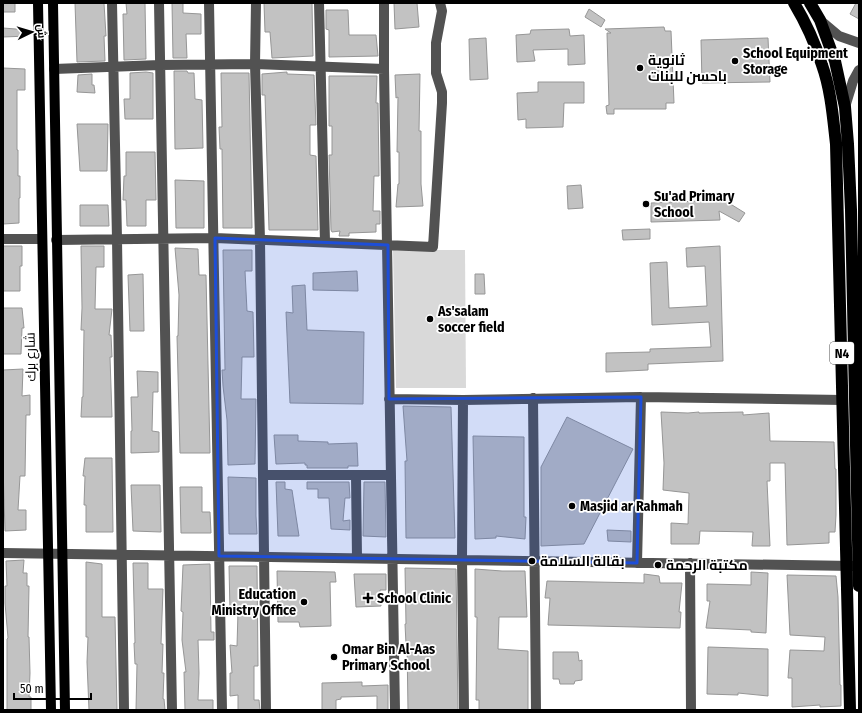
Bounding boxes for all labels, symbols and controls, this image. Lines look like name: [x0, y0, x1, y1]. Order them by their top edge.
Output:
north arrow: [12, 12, 52, 52]
text: ش: [34, 24, 49, 39]
place label: School Equipment Storage: [743, 45, 849, 78]
place label: ثانوية باحسن للبنات: [648, 52, 727, 85]
marker: School Equipment Storage: [730, 56, 740, 66]
marker: ثانوية باحسن للبنات: [635, 63, 645, 73]
place label: Su'ad Primary School: [654, 188, 735, 221]
marker: Su'ad Primary School: [641, 199, 651, 209]
place label: As'salam soccer field: [437, 303, 505, 336]
marker: As'salam soccer field: [425, 314, 435, 324]
street label: شارع برك: [22, 332, 39, 382]
road number: N4: [830, 342, 854, 364]
place label: Masjid ar Rahmah: [580, 498, 683, 515]
marker: Masjid ar Rahmah: [567, 501, 577, 511]
place label: بقالة السلامة: [540, 553, 625, 570]
marker: بقالة السلامة: [527, 556, 537, 566]
place label: مكتبة الرحمة: [666, 557, 748, 574]
marker: مكتبة الرحمة: [653, 560, 663, 570]
place label: Education Ministry Office: [212, 586, 296, 619]
place label: School Clinic: [377, 590, 452, 607]
marker: School Clinic: [362, 592, 374, 604]
marker: Education Ministry Office: [299, 597, 309, 607]
place label: Omar Bin Al-Aas Primary School: [342, 641, 435, 674]
marker: Omar Bin Al-Aas Primary School: [329, 652, 339, 662]
scale bar: [14, 675, 91, 701]
text: 50 m: [20, 682, 44, 696]

